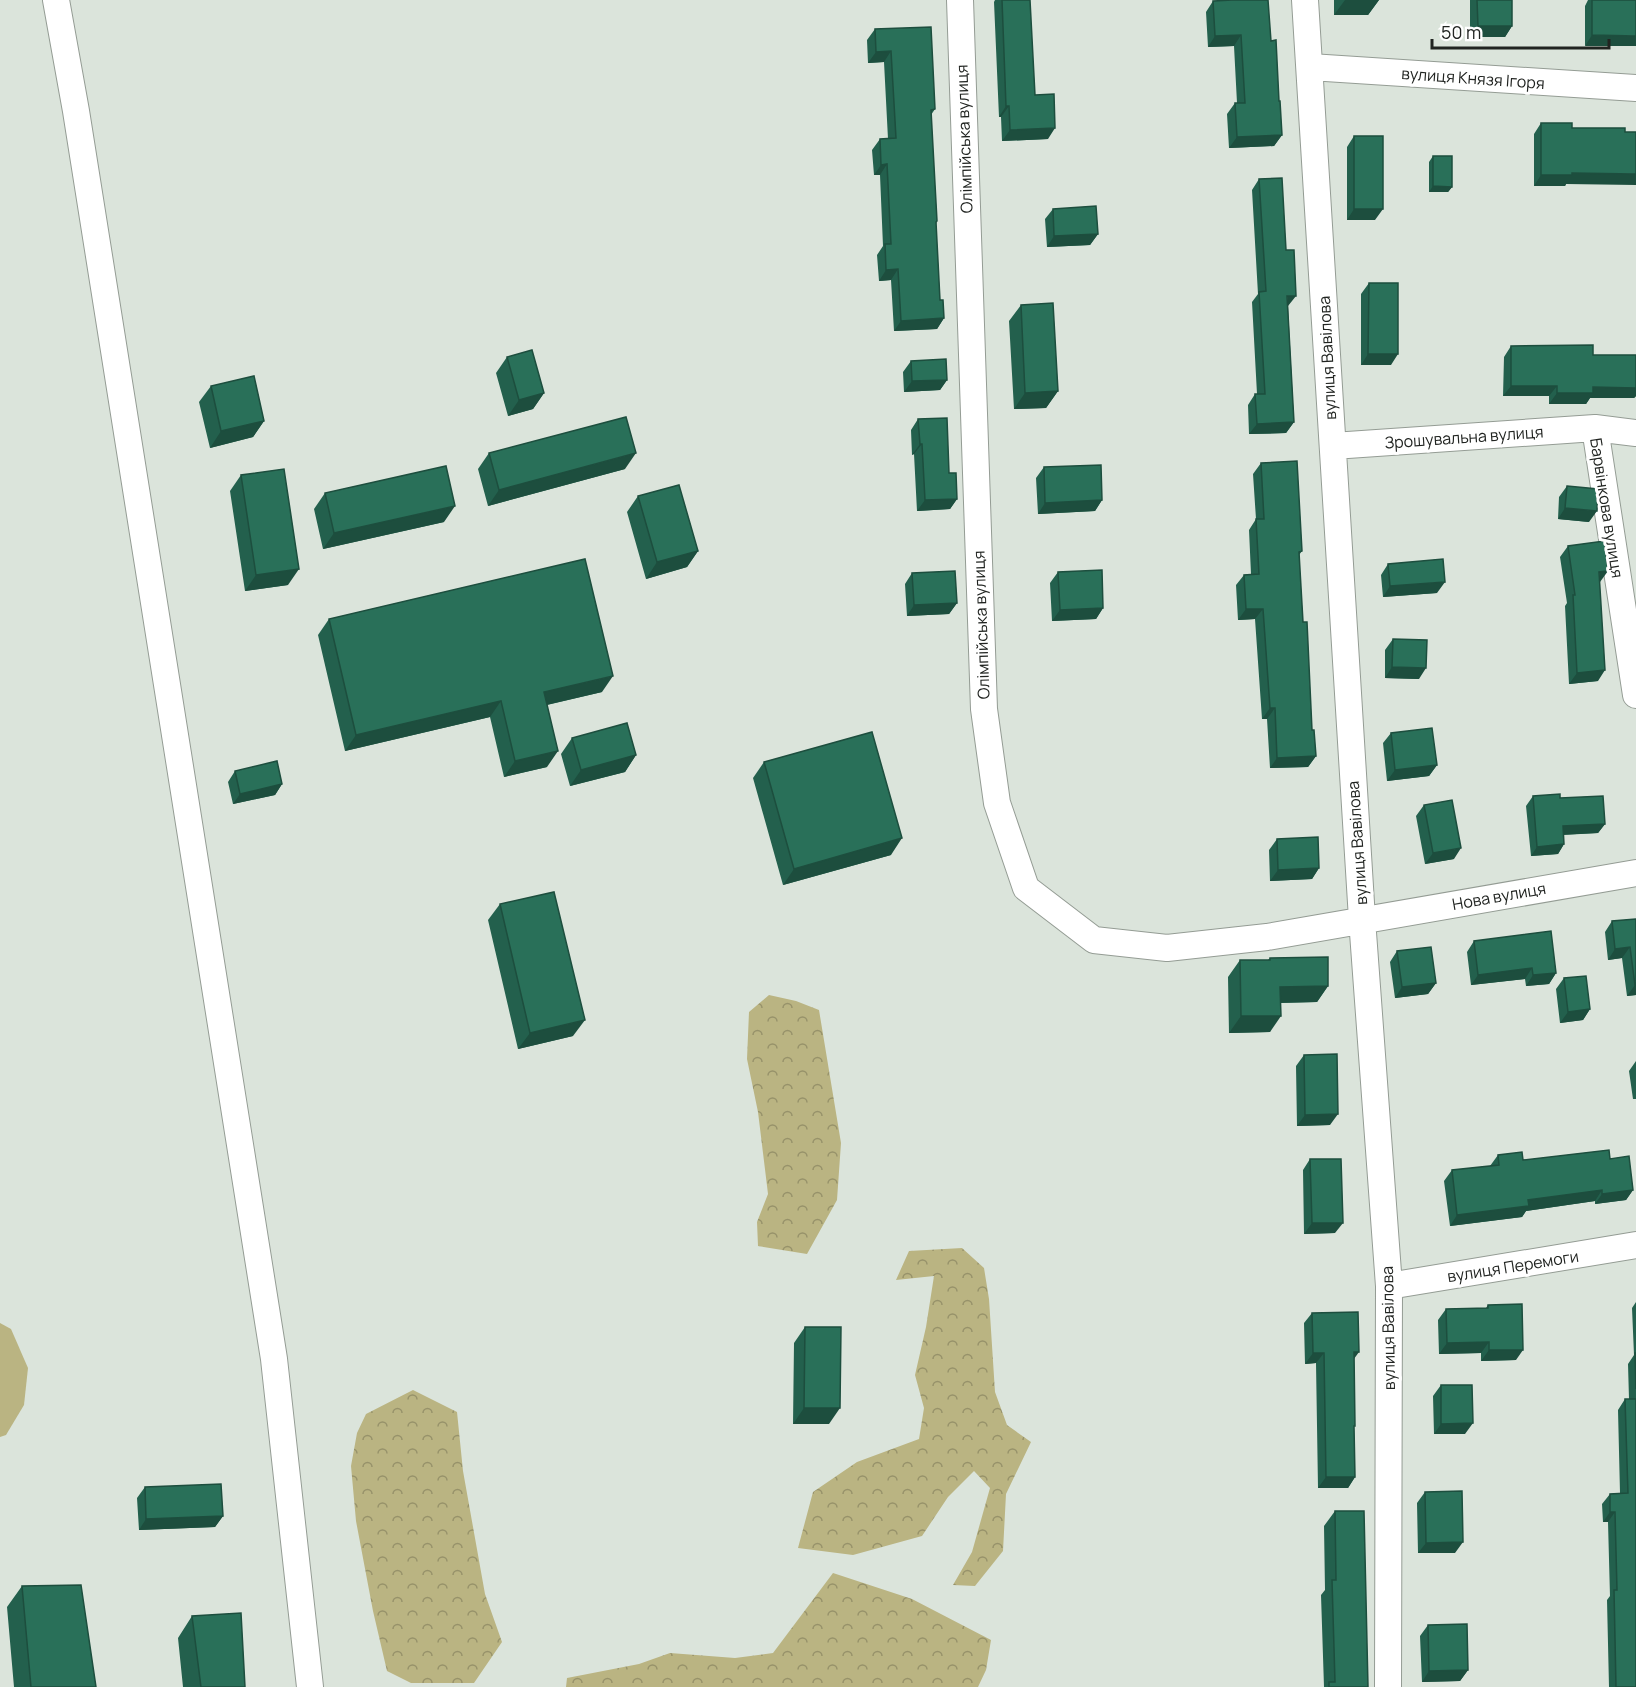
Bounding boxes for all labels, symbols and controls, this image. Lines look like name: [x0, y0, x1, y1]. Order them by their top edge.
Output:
scale bar: [1432, 12, 1609, 50]
text: 50 m: [1441, 20, 1481, 44]
street label: вулиця Князя Ігоря: [1401, 62, 1545, 94]
street label: Олімпійська вулиця: [950, 64, 978, 214]
street label: вулиця Вавілова: [1313, 295, 1341, 421]
street label: Зрошувальна вулиця: [1384, 420, 1544, 454]
street label: Барвінкова вулиця: [1585, 436, 1629, 580]
street label: Олімпійська вулиця: [967, 550, 995, 700]
street label: вулиця Вавілова: [1342, 780, 1372, 906]
street label: Нова вулиця: [1450, 877, 1548, 915]
street label: вулиця Перемоги: [1446, 1245, 1580, 1287]
street label: вулиця Вавілова: [1376, 1266, 1400, 1390]

